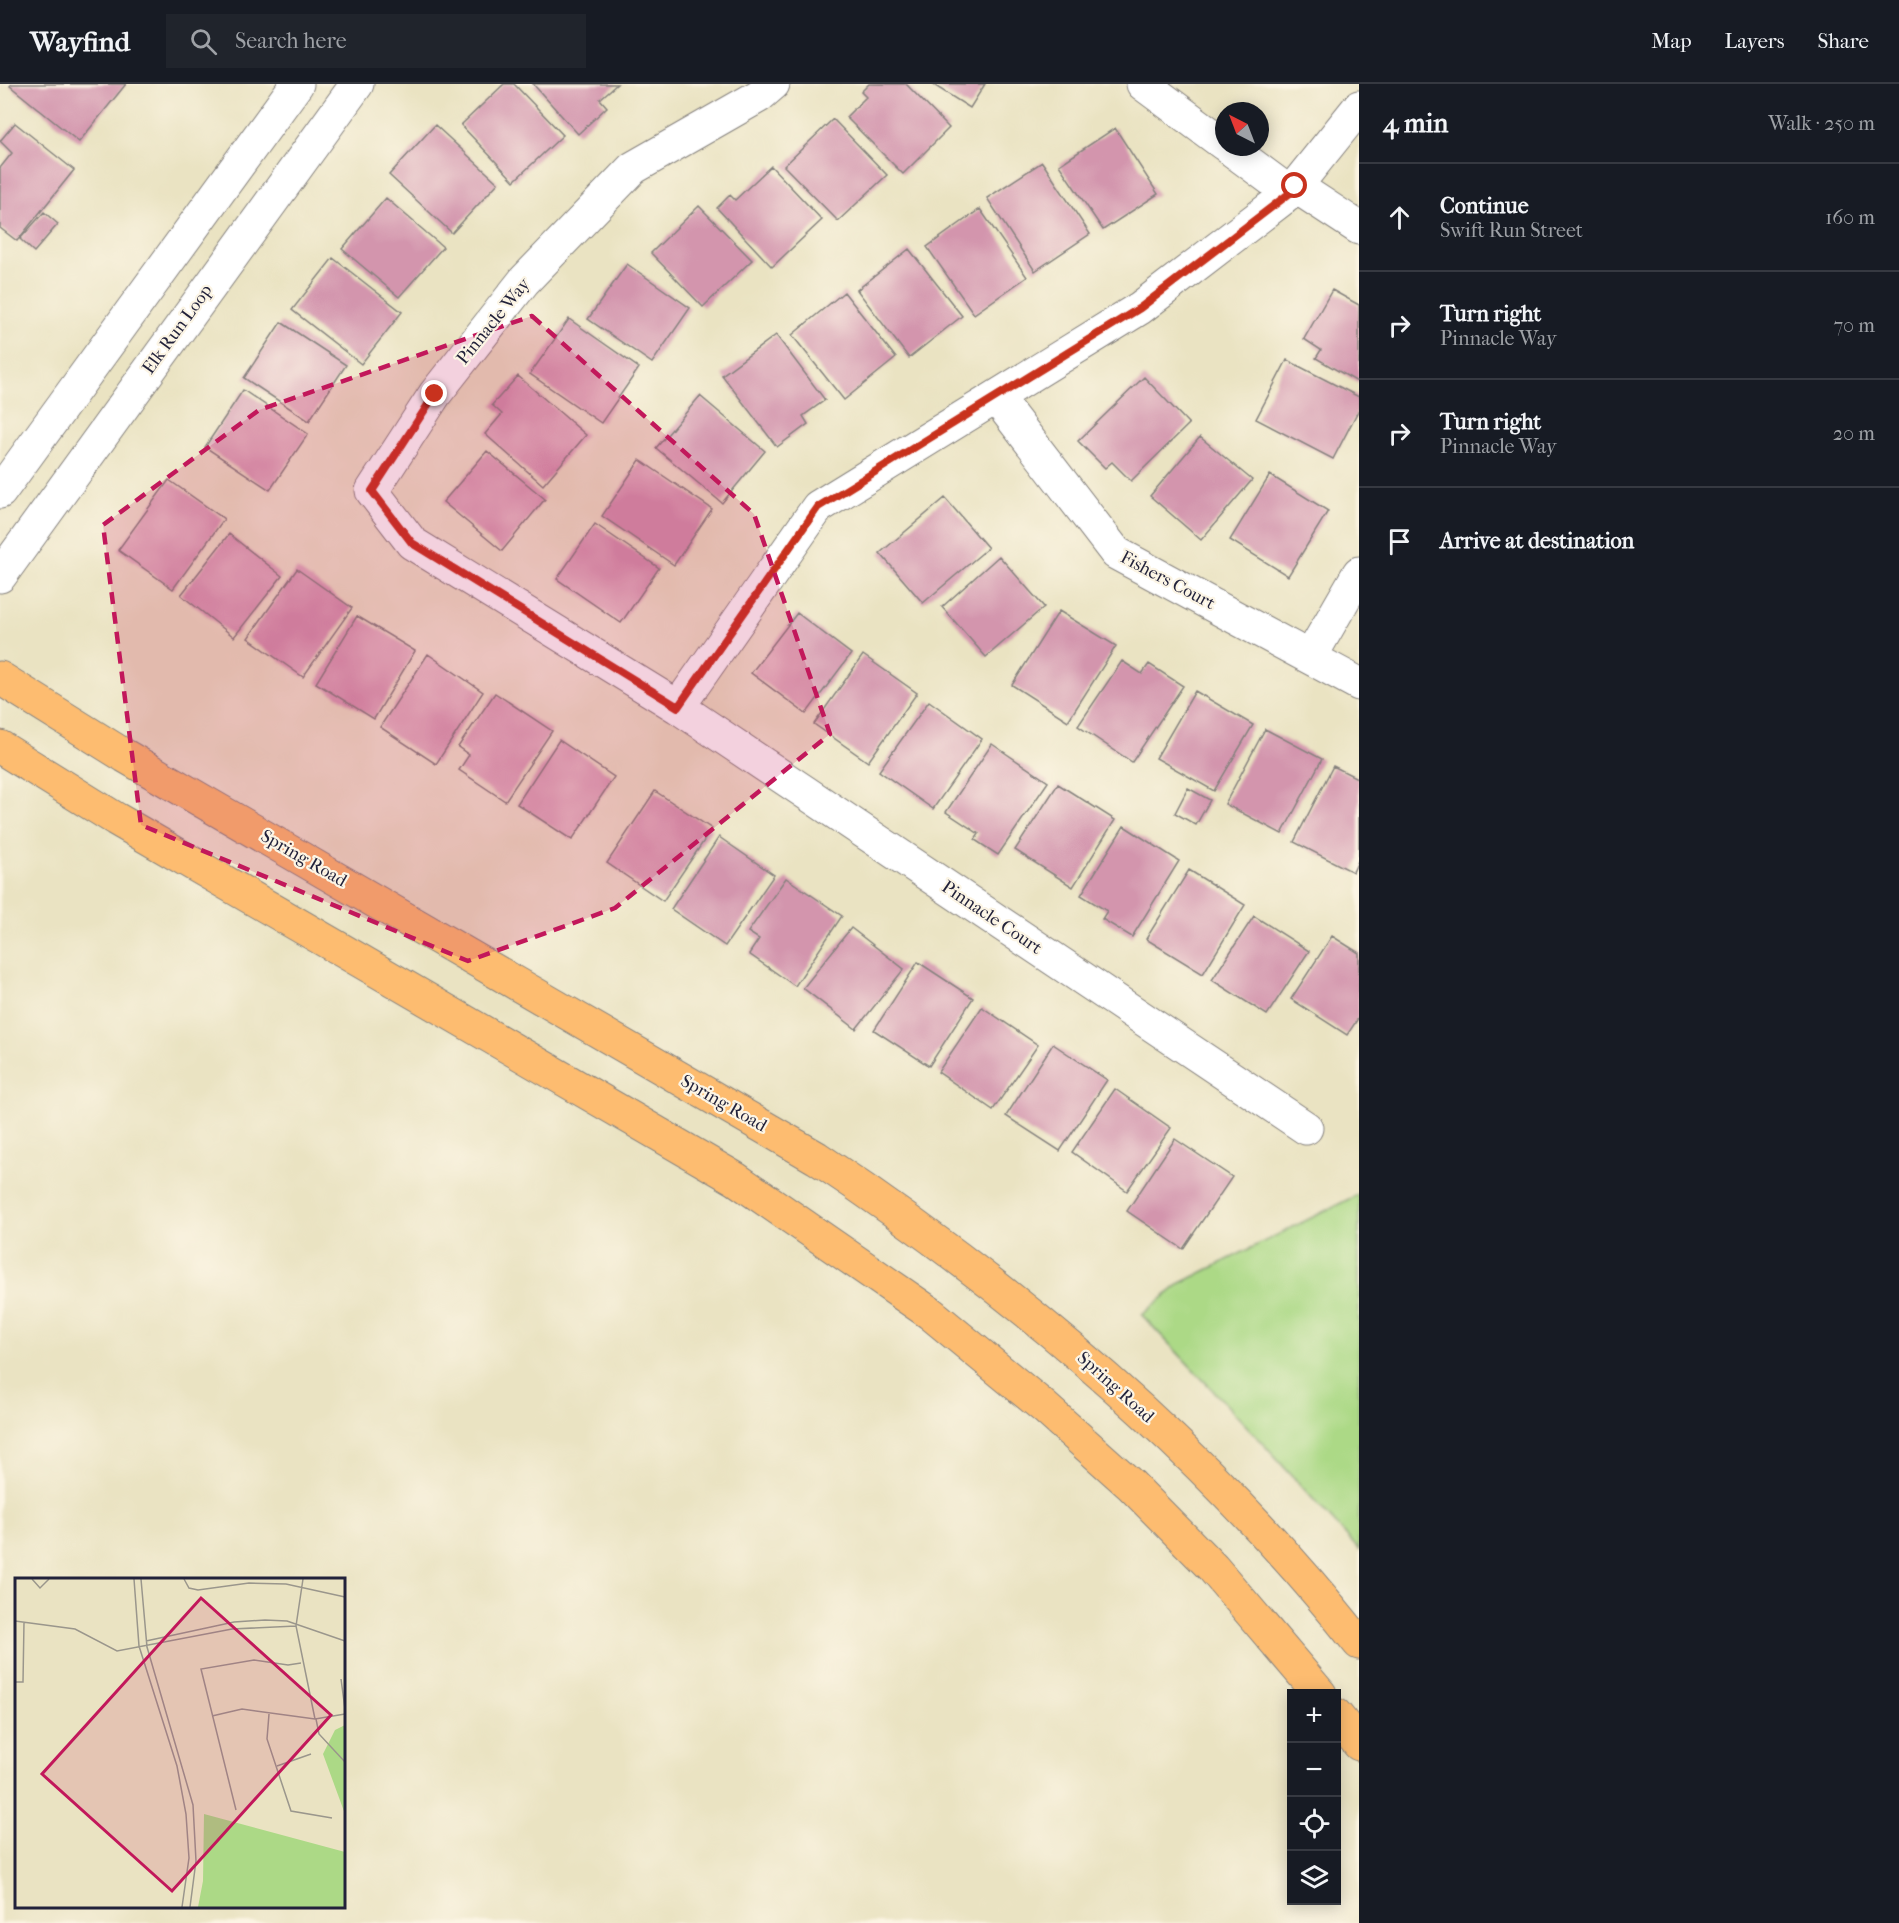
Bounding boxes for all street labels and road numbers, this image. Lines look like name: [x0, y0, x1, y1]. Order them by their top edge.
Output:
street label: Pinnacle Way: [452, 273, 535, 369]
street label: Elk Run Loop: [138, 280, 217, 378]
street label: Fishers Court: [1117, 547, 1219, 614]
street label: Spring Road: [257, 825, 351, 892]
street label: Pinnacle Court: [938, 876, 1046, 959]
street label: Spring Road: [677, 1070, 771, 1137]
street label: Spring Road: [1073, 1347, 1158, 1427]

